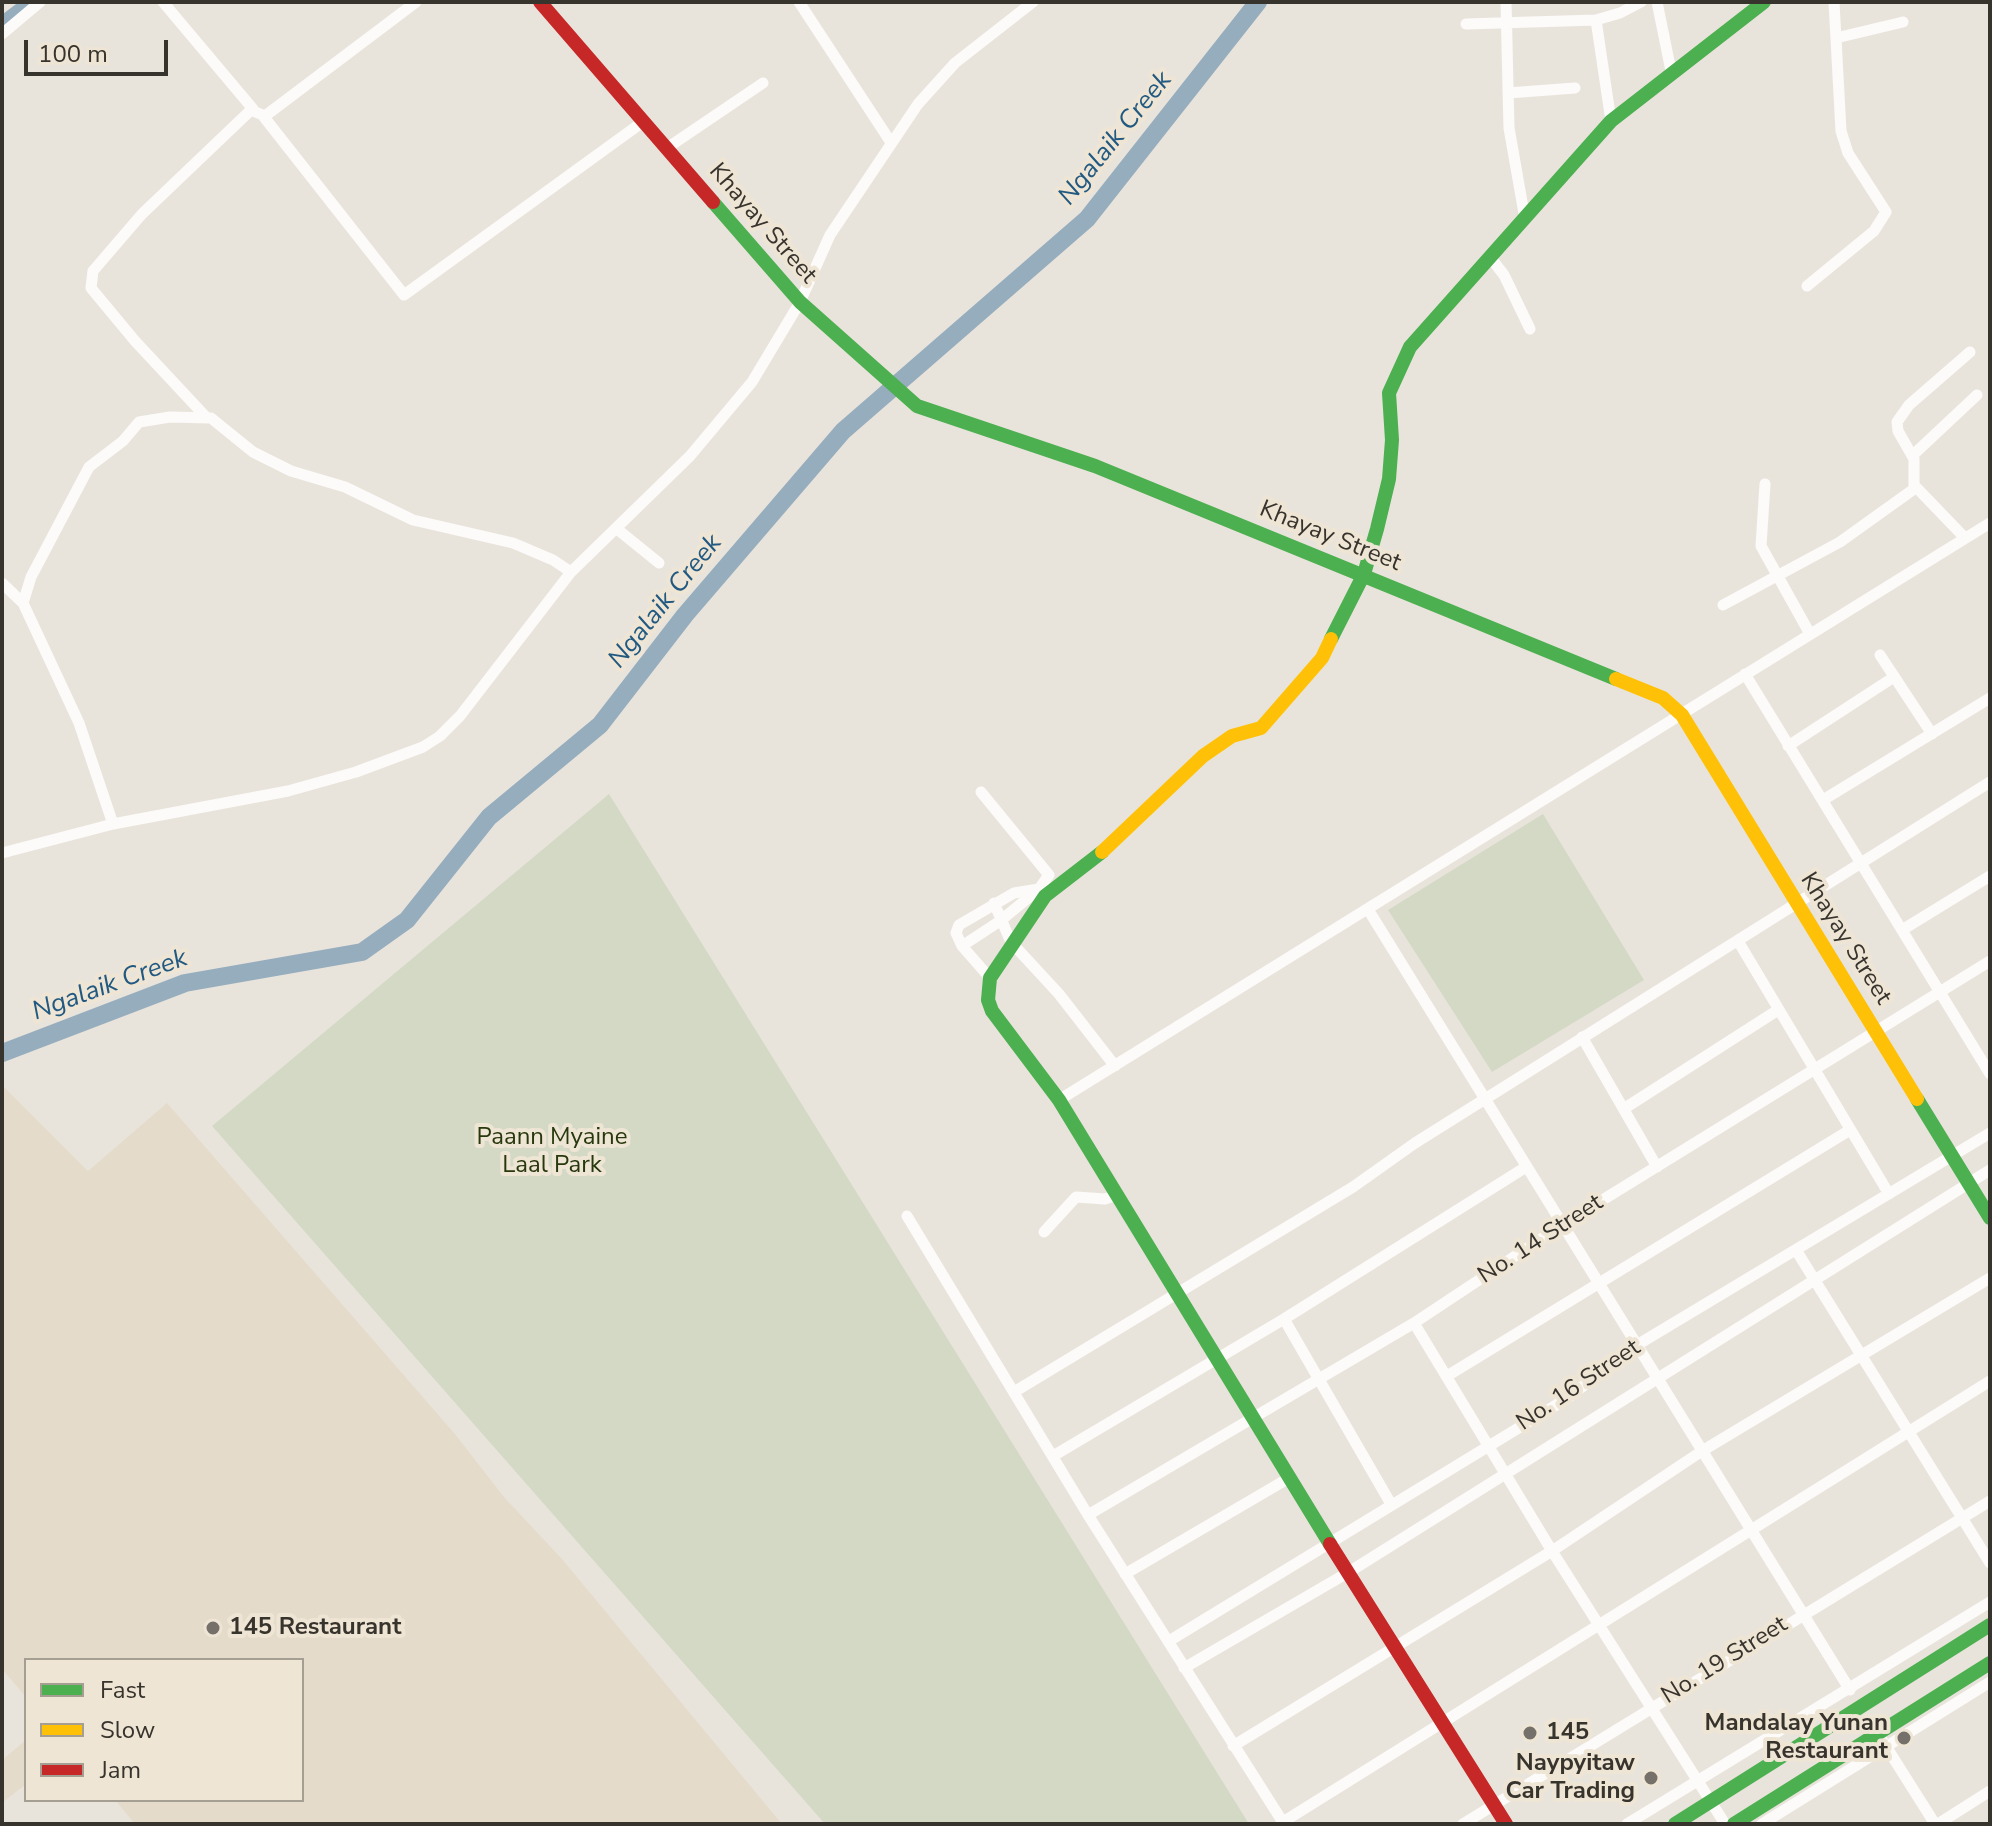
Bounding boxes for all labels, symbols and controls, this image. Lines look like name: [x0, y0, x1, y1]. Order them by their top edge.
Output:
scale bar: [28, 24, 172, 74]
text: 100 m: [38, 38, 108, 70]
water label: Ngalaik Creek: [1053, 66, 1179, 212]
street label: Khayay Street: [702, 158, 822, 290]
street label: Khayay Street: [1255, 496, 1405, 578]
water label: Ngalaik Creek: [603, 529, 729, 675]
street label: Khayay Street: [1793, 868, 1897, 1010]
water label: Ngalaik Creek: [28, 944, 192, 1028]
park label: Paann Myaine Laal Park: [477, 1124, 627, 1180]
street label: No. 14 Street: [1473, 1189, 1609, 1291]
street label: No. 16 Street: [1512, 1334, 1646, 1438]
street label: No. 19 Street: [1657, 1611, 1793, 1711]
place label: 145 Restaurant: [229, 1614, 401, 1642]
marker: 145 Restaurant: [204, 1619, 222, 1637]
legend: [24, 1658, 304, 1802]
text: Fast: [100, 1674, 145, 1706]
place label: Mandalay Yunan Restaurant: [1705, 1710, 1888, 1766]
text: Slow: [100, 1714, 155, 1746]
place label: 145: [1546, 1719, 1589, 1747]
marker: 145: [1521, 1724, 1539, 1742]
marker: Mandalay Yunan Restaurant: [1895, 1729, 1913, 1747]
place label: Naypyitaw Car Trading: [1506, 1750, 1635, 1806]
text: Jam: [100, 1754, 141, 1786]
marker: Naypyitaw Car Trading: [1642, 1769, 1660, 1787]

